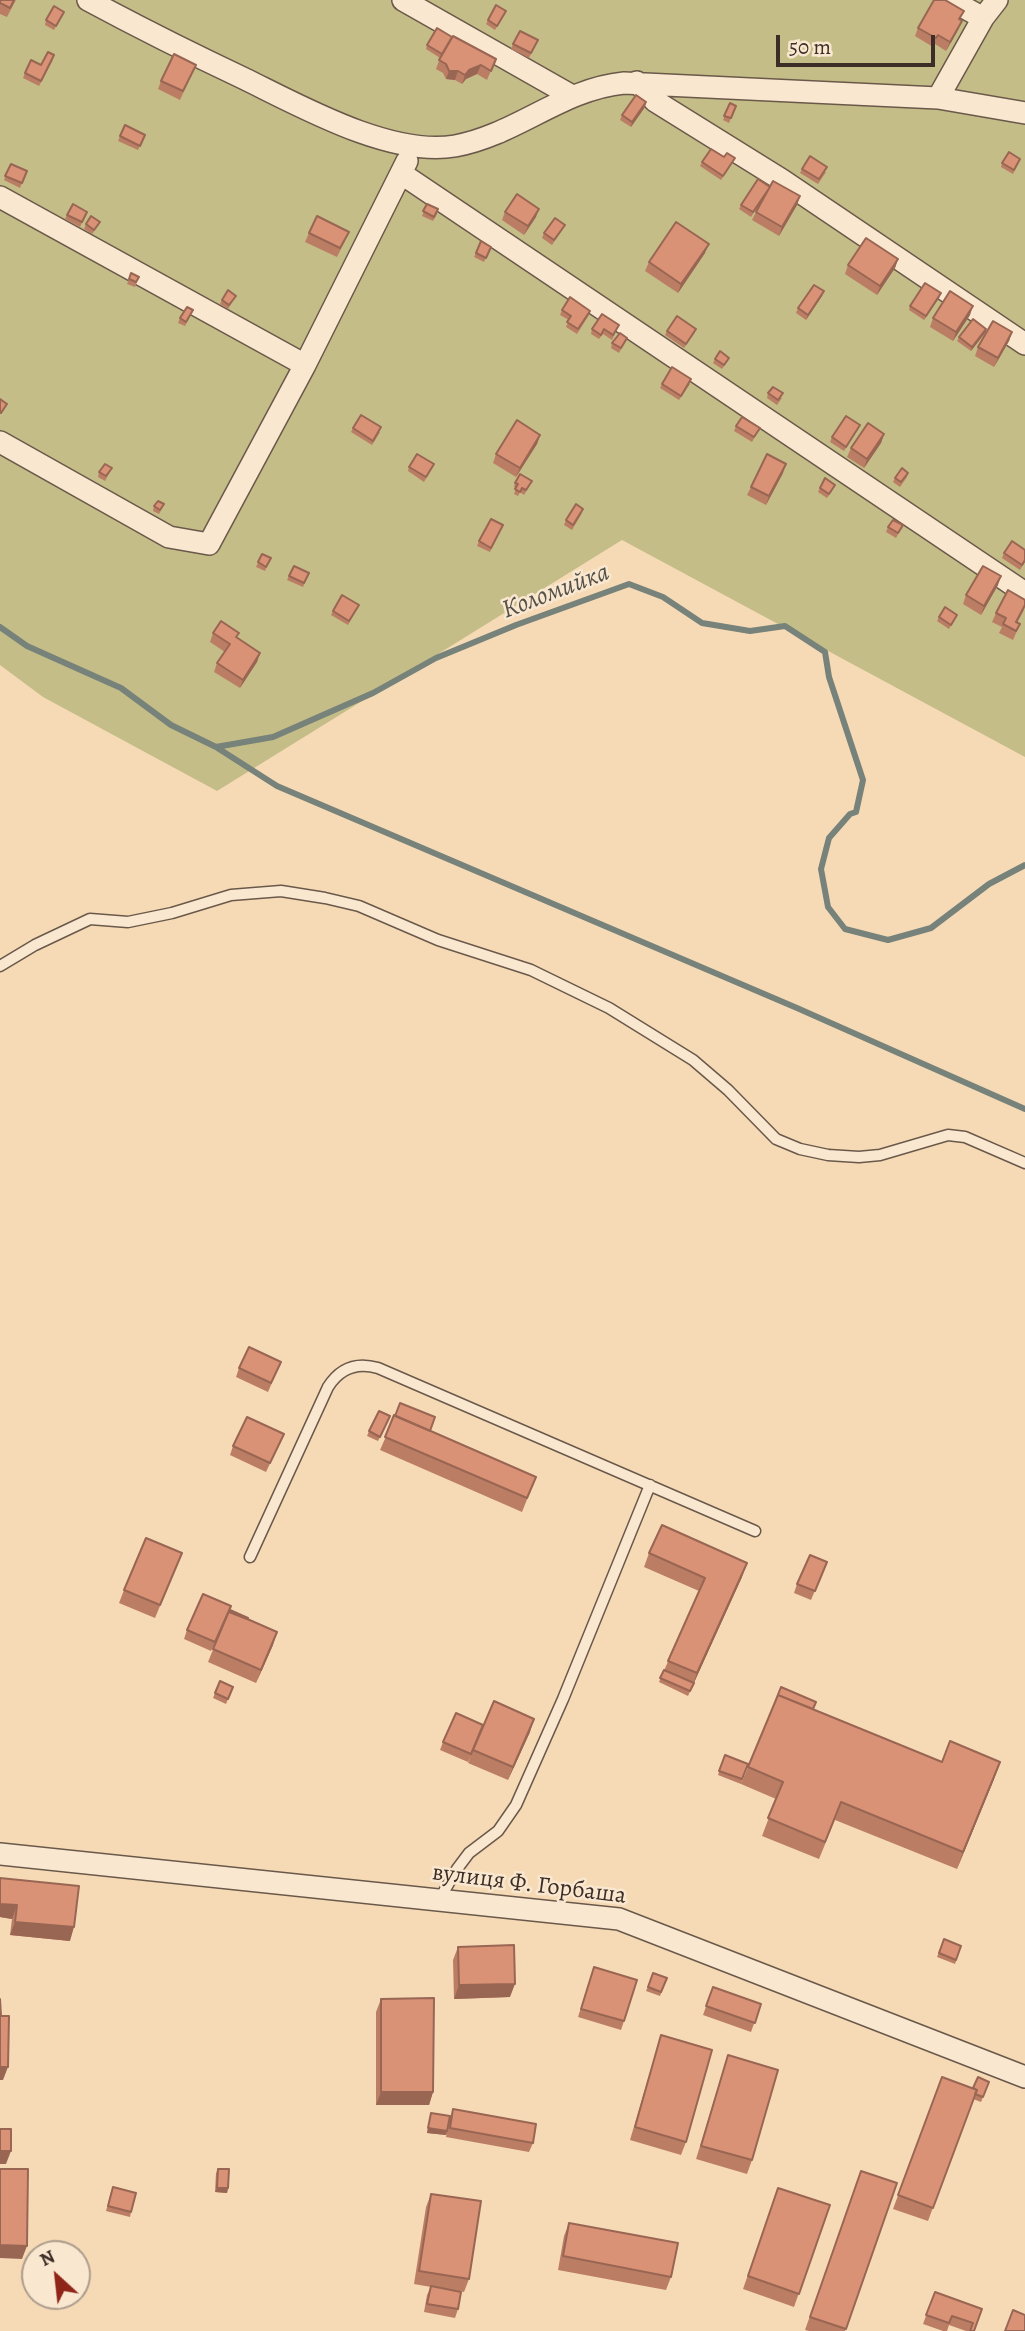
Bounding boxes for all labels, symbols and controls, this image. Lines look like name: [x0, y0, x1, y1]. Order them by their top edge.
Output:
scale bar: [780, 21, 939, 65]
text: 50 m: [789, 33, 831, 61]
water label: Коломийка: [498, 557, 614, 627]
street label: вулиця Ф. Горбаша: [430, 1859, 628, 1911]
north arrow: [21, 2240, 91, 2310]
text: N: [35, 2243, 59, 2273]

